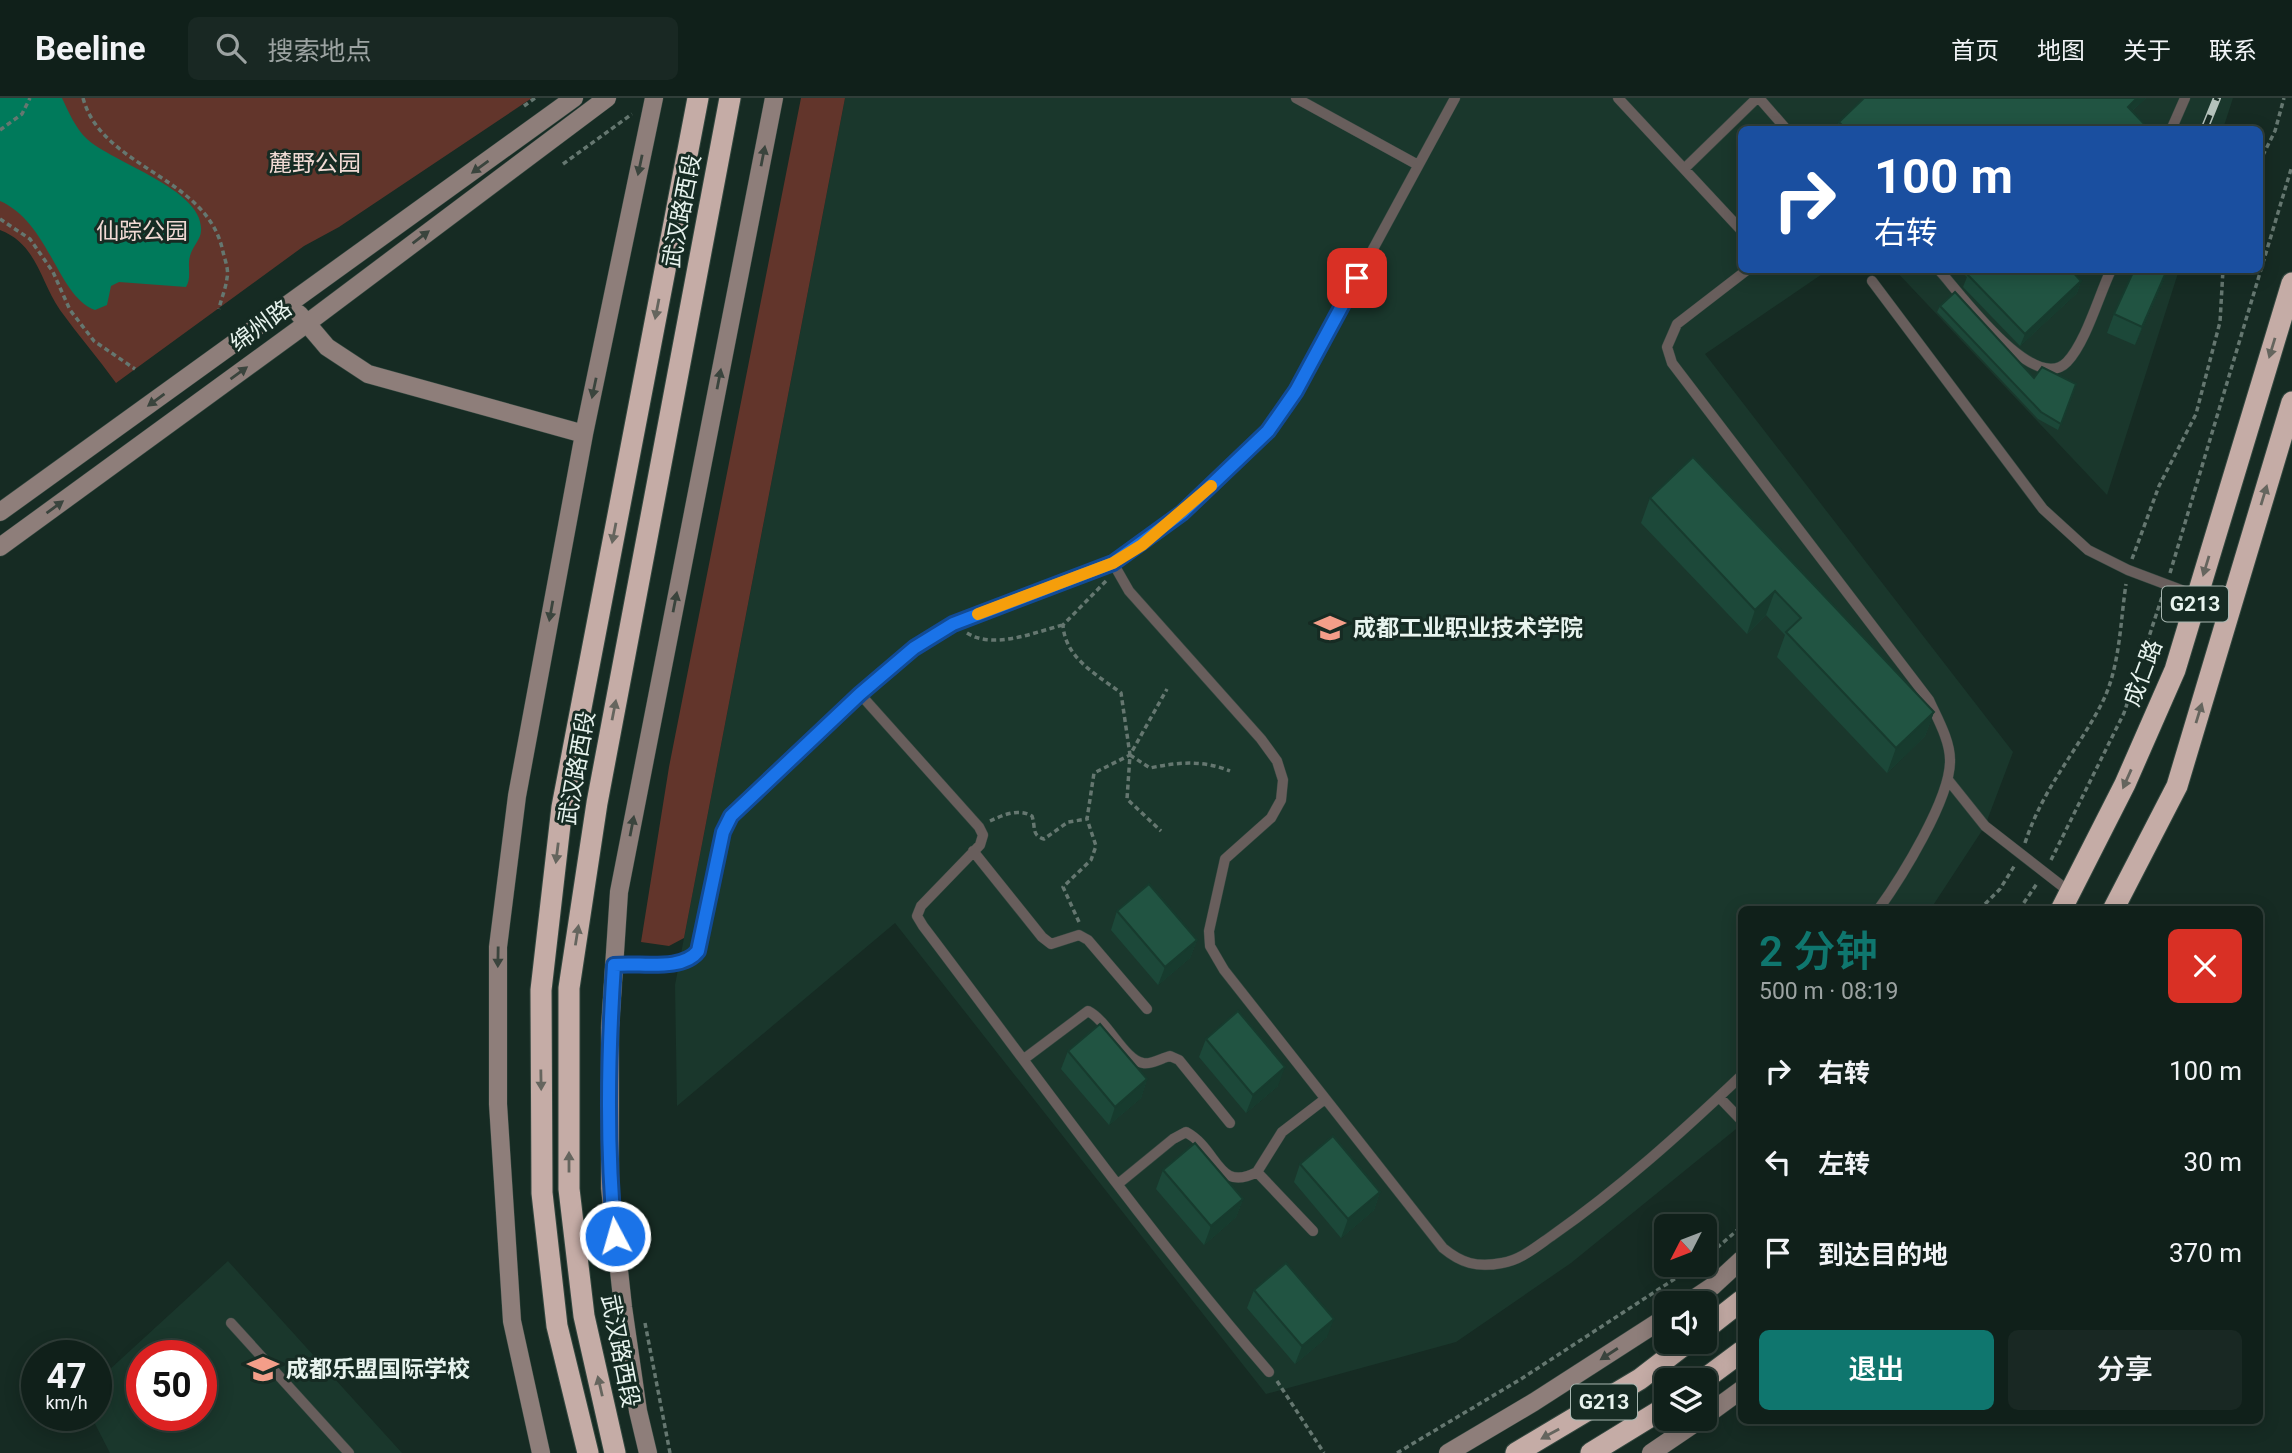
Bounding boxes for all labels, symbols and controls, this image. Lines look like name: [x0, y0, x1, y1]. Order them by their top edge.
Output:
search box: [188, 17, 678, 80]
text: Beeline: [35, 29, 146, 68]
icon: search: [212, 29, 250, 67]
text: 搜索地点: [268, 36, 372, 66]
text: 首页: [1951, 37, 1999, 65]
text: 地图: [2037, 37, 2085, 65]
text: 关于: [2123, 37, 2171, 65]
text: 联系: [2209, 37, 2257, 65]
one-way arrow: [758, 145, 769, 167]
text: 100 m: [1874, 148, 2013, 205]
park label: 麓野公园: [269, 150, 361, 177]
street label: 武汉路西段: [658, 152, 706, 270]
one-way arrow: [634, 154, 645, 176]
icon: right: [1759, 154, 1850, 245]
one-way arrow: [471, 159, 489, 173]
text: 右转: [1874, 214, 1938, 252]
park label: 仙踪公园: [96, 218, 188, 245]
one-way arrow: [412, 229, 430, 244]
pin: [1327, 248, 1387, 308]
icon: arrive: [1338, 259, 1376, 297]
street label: 绵州路: [225, 295, 297, 357]
one-way arrow: [652, 298, 663, 320]
one-way arrow: [2267, 338, 2277, 359]
one-way arrow: [230, 366, 248, 380]
one-way arrow: [714, 368, 725, 390]
one-way arrow: [588, 377, 599, 399]
one-way arrow: [147, 393, 165, 407]
one-way arrow: [2260, 485, 2270, 506]
one-way arrow: [46, 500, 64, 514]
one-way arrow: [609, 522, 620, 544]
one-way arrow: [2201, 556, 2211, 577]
road number: G213: [2162, 587, 2228, 622]
one-way arrow: [670, 591, 681, 613]
one-way arrow: [545, 600, 556, 622]
school or university icon: 成都工业职业技术学院: [1313, 611, 1347, 645]
place label: 成都工业职业技术学院: [1353, 615, 1583, 642]
street label: 成仁路: [2118, 636, 2168, 710]
one-way arrow: [609, 699, 620, 721]
one-way arrow: [2194, 703, 2204, 724]
street label: 武汉路西段: [554, 709, 600, 827]
one-way arrow: [2121, 769, 2133, 789]
one-way arrow: [626, 815, 637, 837]
one-way arrow: [551, 842, 562, 864]
one-way arrow: [572, 924, 583, 946]
text: 2 分钟: [1759, 927, 1877, 976]
button: close: [2168, 929, 2242, 1003]
one-way arrow: [493, 946, 504, 968]
text: 500 m · 08:19: [1759, 978, 1898, 1005]
icon: right: [1759, 1052, 1797, 1090]
text: 100 m: [2169, 1056, 2242, 1086]
text: 右转: [1818, 1058, 1870, 1088]
one-way arrow: [535, 1069, 547, 1091]
icon: left: [1759, 1143, 1797, 1181]
text: 30 m: [2184, 1147, 2242, 1177]
text: 左转: [1818, 1149, 1870, 1179]
one-way arrow: [563, 1150, 575, 1172]
position arrow: [578, 1199, 652, 1273]
north arrow: [1654, 1214, 1717, 1278]
map controls: [1654, 1214, 1717, 1431]
icon: arrive: [1759, 1234, 1797, 1272]
text: 370 m: [2169, 1238, 2242, 1268]
text: 到达目的地: [1818, 1240, 1948, 1270]
button: sound: [1654, 1291, 1717, 1354]
street label: 武汉路西段: [596, 1292, 644, 1410]
button: 退出: [1759, 1330, 1994, 1410]
button: 分享: [2008, 1330, 2242, 1410]
speed limit sign: 50: [126, 1340, 217, 1431]
one-way arrow: [1600, 1347, 1618, 1361]
school or university icon: 成都乐盟国际学校: [246, 1352, 280, 1386]
text: 47: [46, 1356, 87, 1397]
place label: 成都乐盟国际学校: [286, 1356, 470, 1383]
button: layers: [1654, 1368, 1717, 1431]
one-way arrow: [594, 1375, 605, 1397]
road number: G213: [1571, 1384, 1637, 1420]
text: km/h: [45, 1392, 88, 1413]
one-way arrow: [1540, 1428, 1560, 1440]

